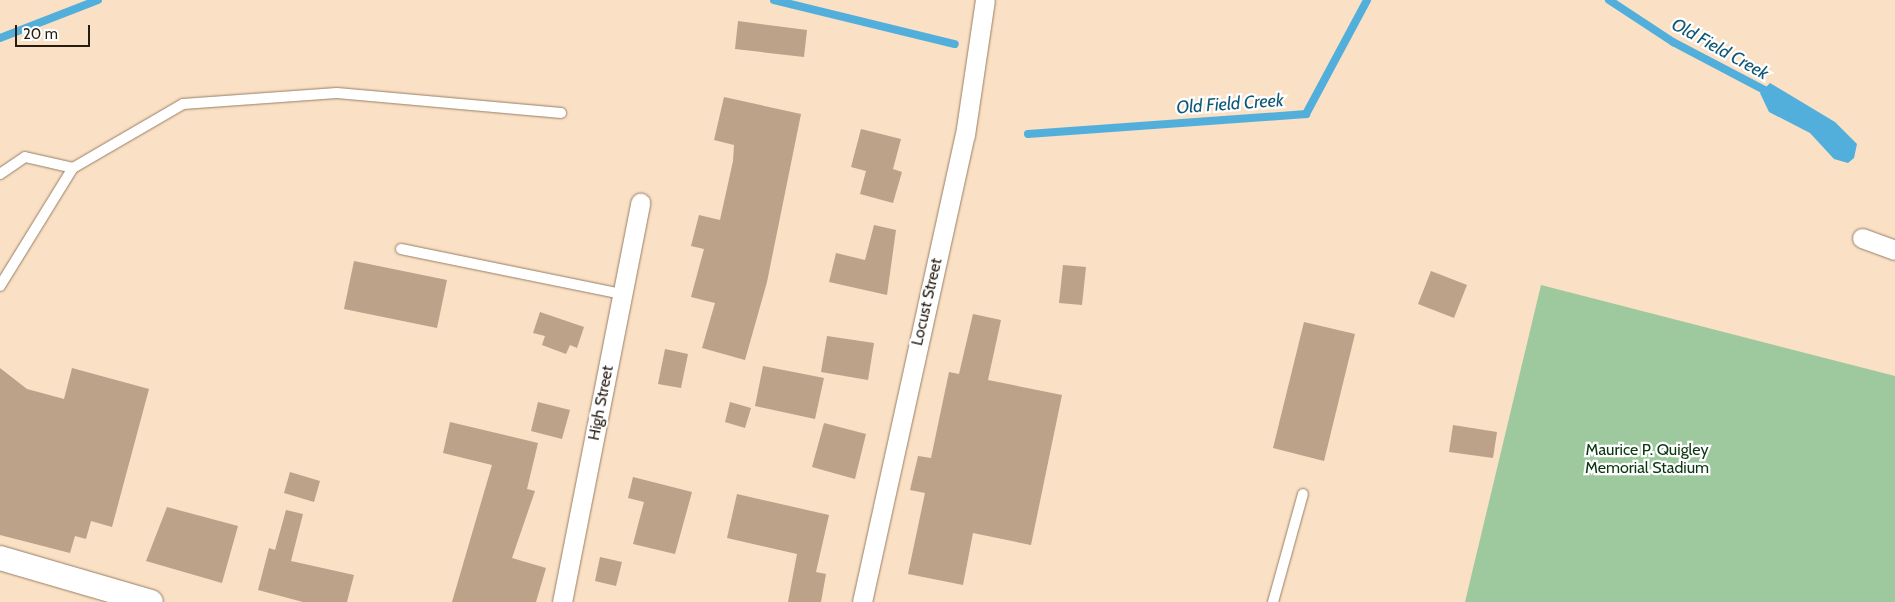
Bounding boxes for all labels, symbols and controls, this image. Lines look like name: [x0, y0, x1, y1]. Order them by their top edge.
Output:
water label: Old Field Creek: [1668, 14, 1772, 84]
scale bar: [18, 15, 92, 47]
text: 20 m: [23, 25, 58, 43]
water label: Old Field Creek: [1176, 89, 1284, 119]
street label: Locust Street: [908, 256, 946, 348]
street label: High Street: [584, 364, 618, 442]
park label: Maurice P. Quigley Memorial Stadium: [1585, 440, 1709, 478]

